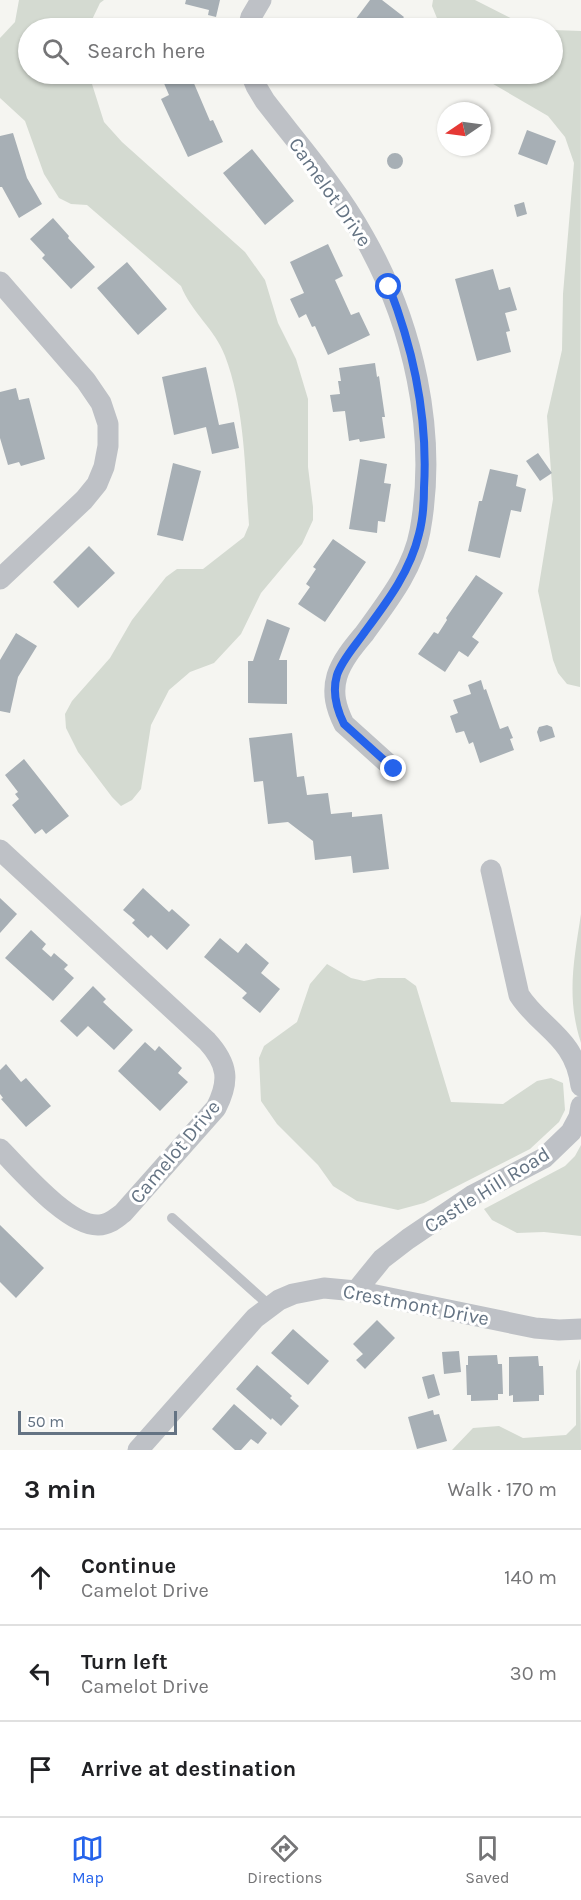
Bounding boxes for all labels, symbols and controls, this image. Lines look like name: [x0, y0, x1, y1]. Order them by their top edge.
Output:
search box: [18, 18, 563, 84]
icon: search: [39, 35, 72, 68]
text: Search here: [87, 38, 205, 64]
north arrow: [437, 102, 491, 156]
street label: Camelot Drive: [284, 133, 376, 251]
route start: [375, 273, 401, 299]
route end: [380, 755, 406, 781]
street label: Camelot Drive: [125, 1096, 225, 1208]
street label: Castle Hill Road: [420, 1142, 554, 1238]
street label: Crestmont Drive: [341, 1280, 491, 1330]
scale bar: [18, 1408, 177, 1436]
text: 50 m: [27, 1412, 64, 1431]
text: 3 min: [24, 1474, 96, 1505]
text: Walk · 170 m: [447, 1478, 557, 1501]
text: Continue: [81, 1553, 176, 1579]
icon: ahead: [24, 1561, 57, 1594]
text: 140 m: [504, 1566, 557, 1589]
text: Camelot Drive: [81, 1579, 209, 1602]
text: Turn left: [81, 1649, 168, 1675]
icon: left: [24, 1657, 57, 1690]
text: 30 m: [510, 1662, 557, 1685]
text: Camelot Drive: [81, 1675, 209, 1698]
icon: arrive: [24, 1753, 57, 1786]
text: Arrive at destination: [81, 1756, 296, 1782]
tab: Map: [71, 1832, 104, 1887]
tab: Directions: [247, 1832, 322, 1887]
tab: Saved: [465, 1832, 510, 1887]

